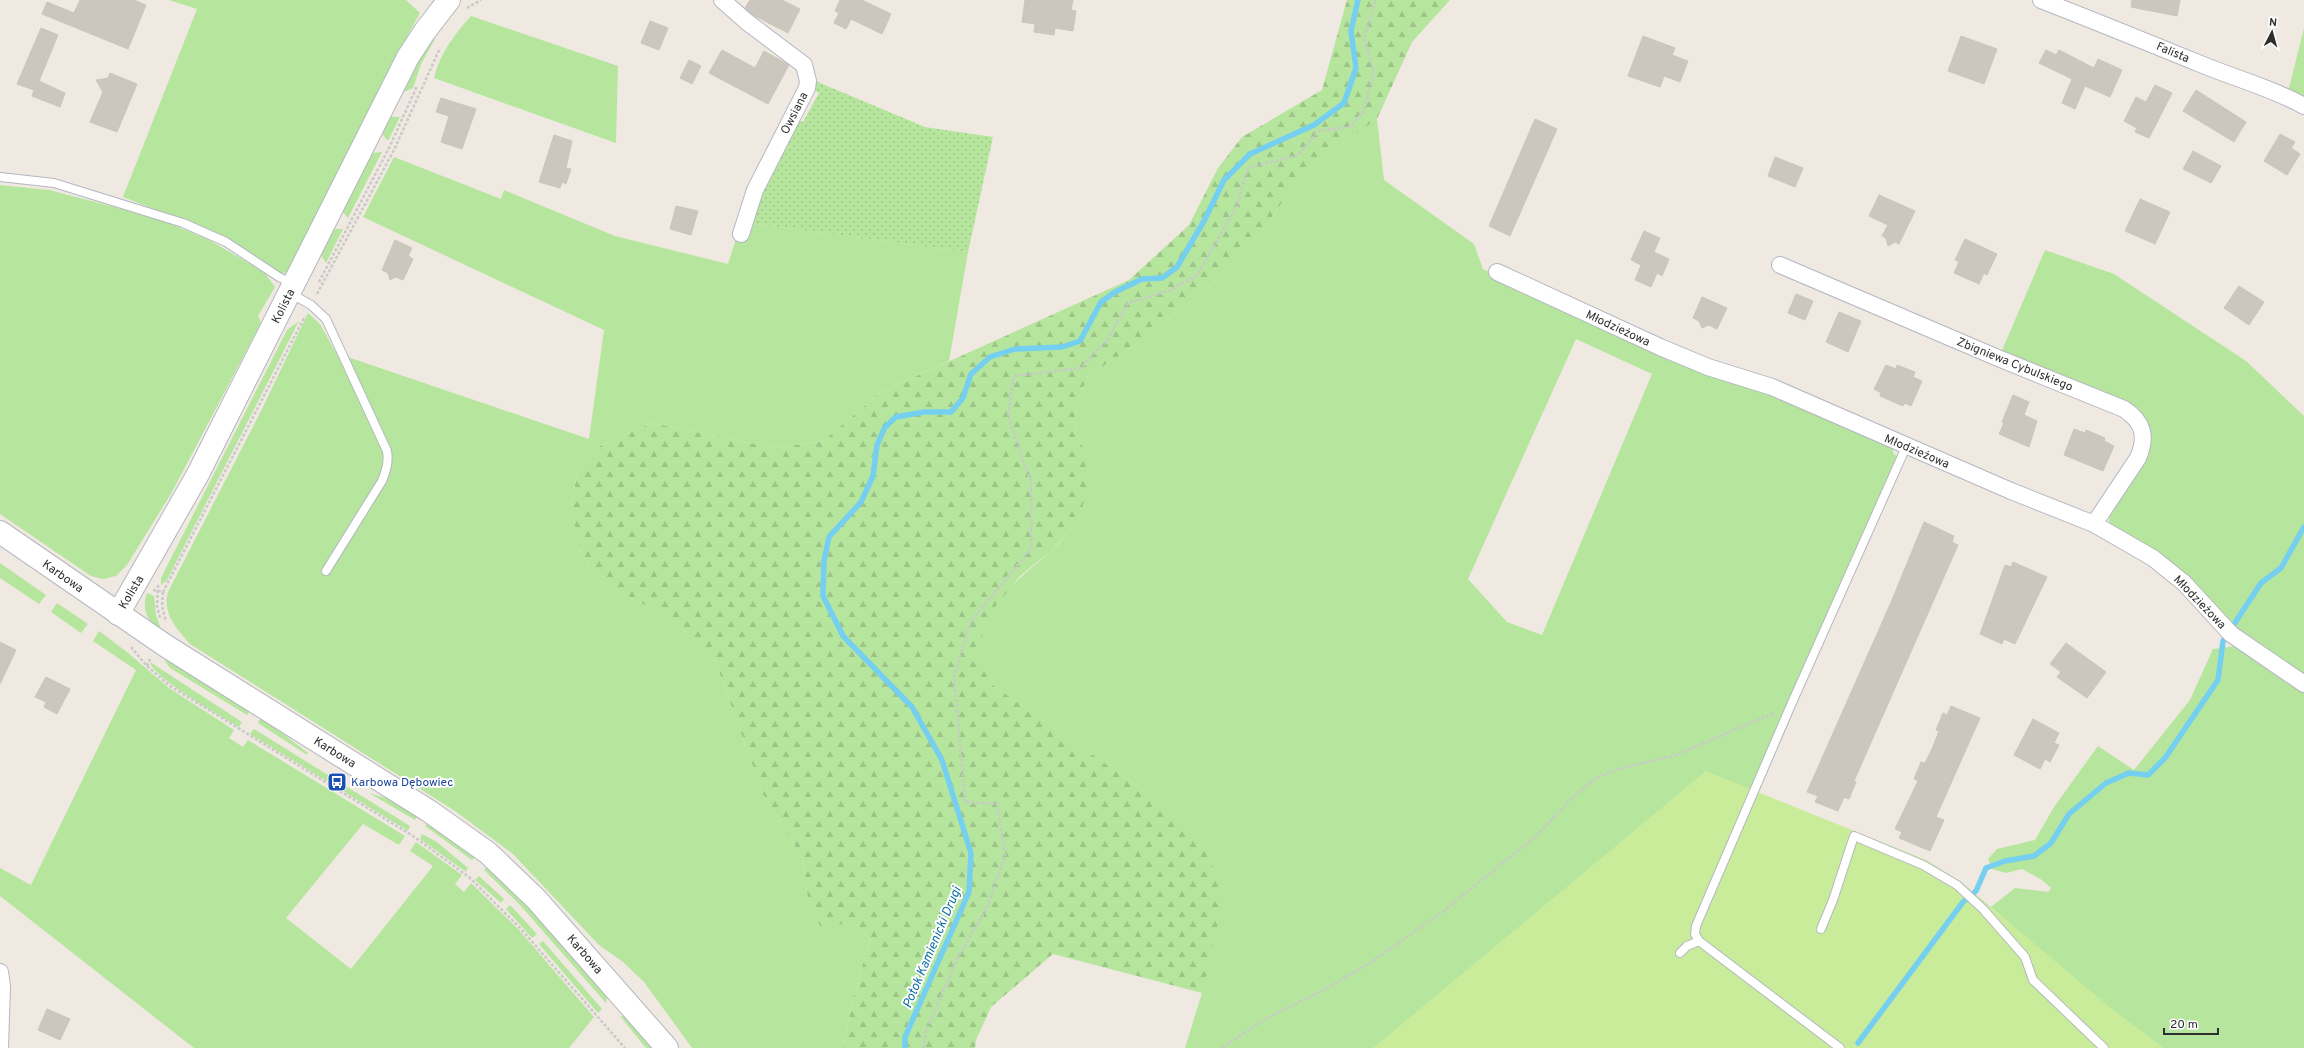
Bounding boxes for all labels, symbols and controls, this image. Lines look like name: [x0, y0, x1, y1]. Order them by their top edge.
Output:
north arrow: [2252, 12, 2292, 52]
text: N: [2268, 16, 2278, 30]
street label: Falista: [2154, 39, 2192, 67]
street label: Owsiana: [777, 90, 812, 137]
street label: Kolista: [268, 286, 299, 326]
street label: Młodzieżowa: [1583, 307, 1652, 351]
street label: Zbigniewa Cybulskiego: [1954, 334, 2075, 396]
street label: Młodzieżowa: [1882, 431, 1952, 473]
street label: Karbowa: [39, 557, 86, 597]
street label: Młodzieżowa: [2170, 572, 2229, 633]
street label: Kolista: [116, 573, 148, 612]
street label: Karbowa: [310, 734, 359, 772]
bus stop icon: Karbowa Dębowiec: [326, 771, 348, 793]
place label: Karbowa Dębowiec: [351, 775, 453, 791]
water label: Potok Kamienicki Drugi: [900, 884, 966, 1011]
street label: Karbowa: [563, 932, 606, 978]
scale bar: [2164, 1010, 2218, 1036]
text: 20 m: [2170, 1017, 2198, 1033]

